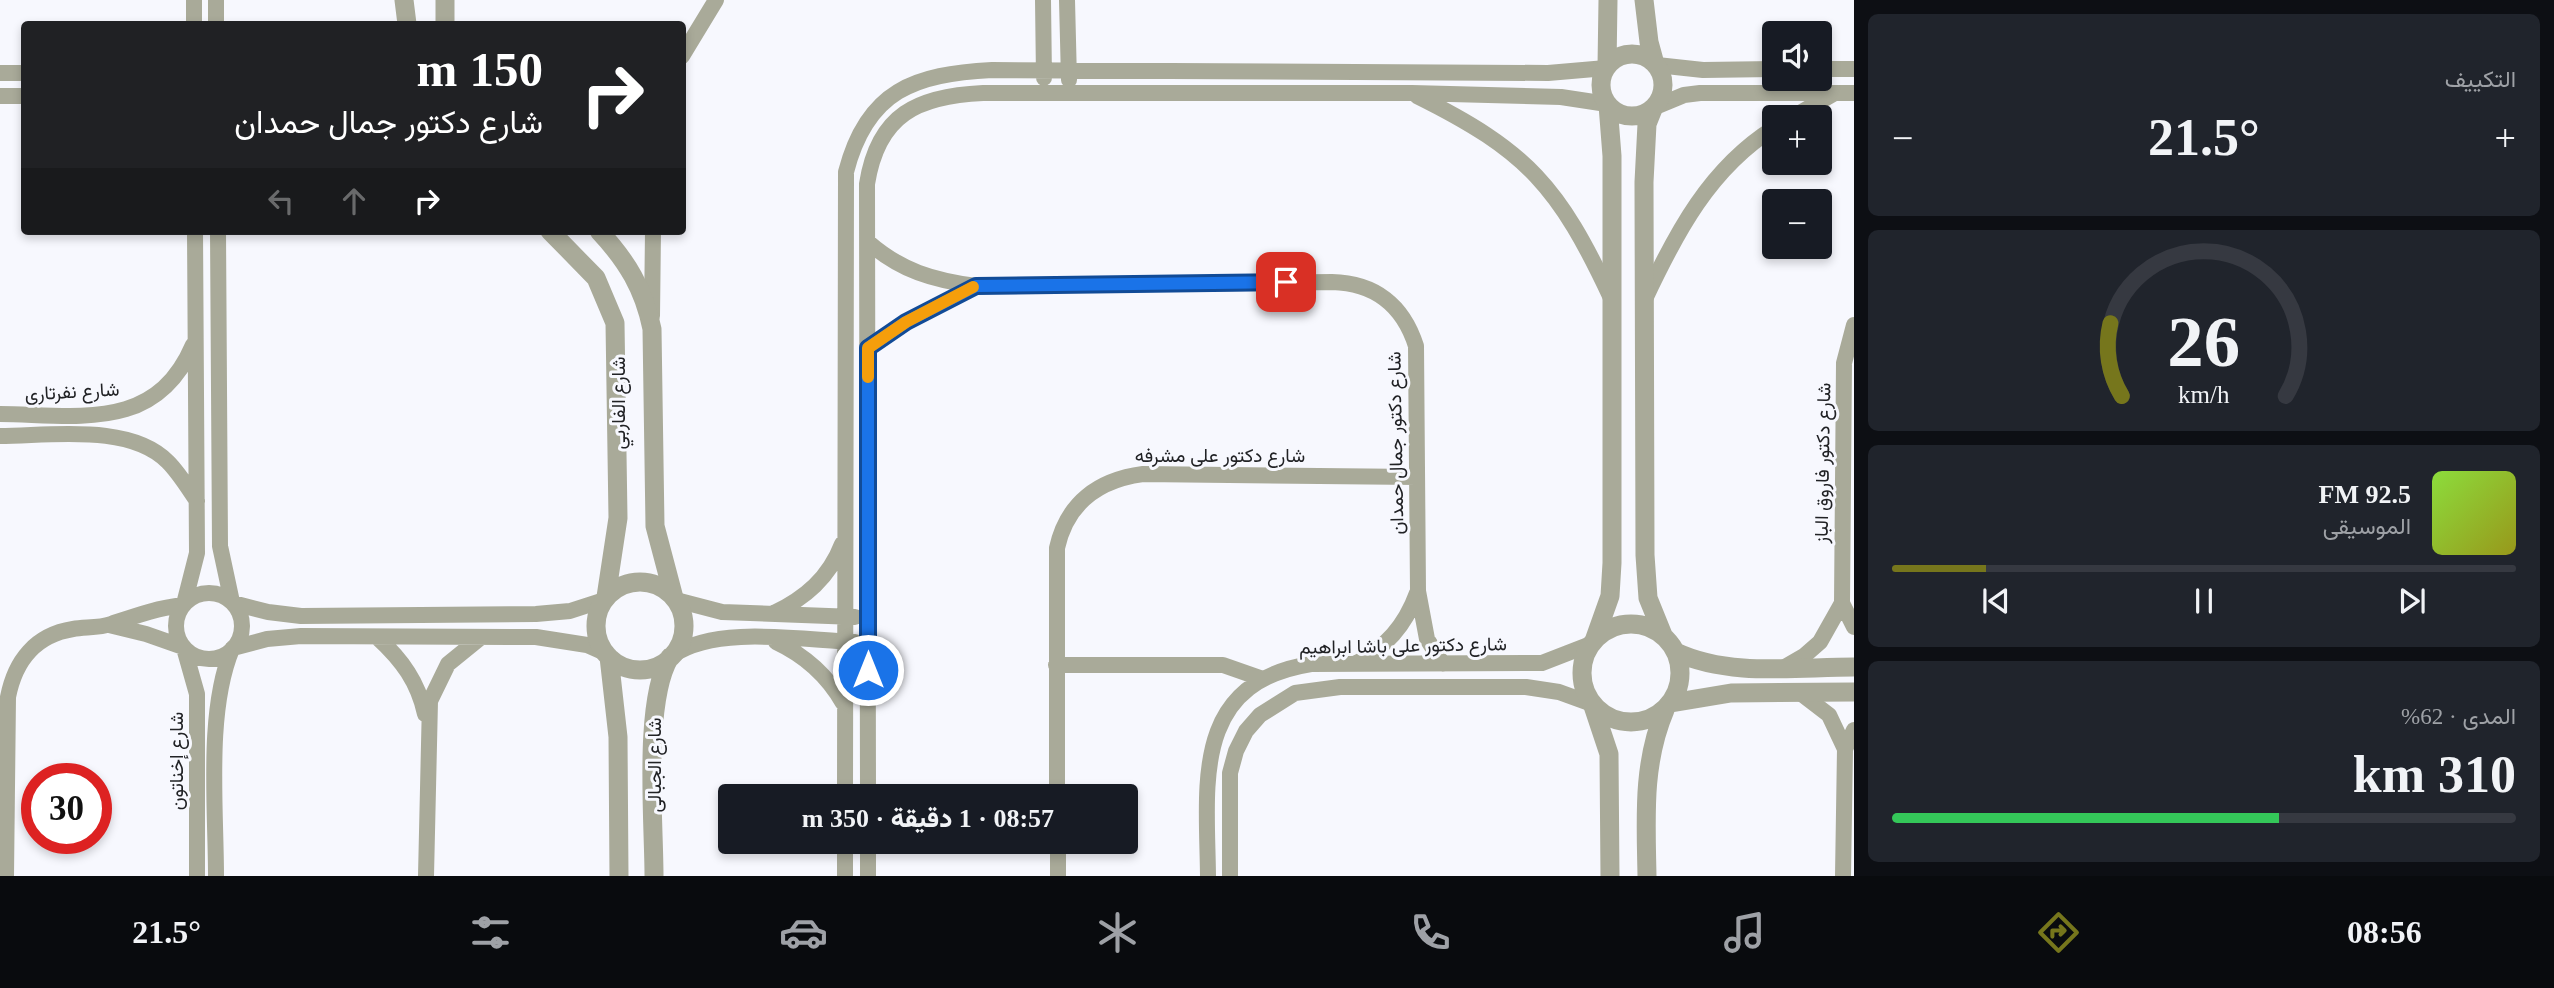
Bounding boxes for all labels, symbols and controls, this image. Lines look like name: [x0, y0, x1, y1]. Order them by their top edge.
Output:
map controls: [1762, 21, 1832, 259]
button: sound: [1762, 21, 1832, 91]
text: 150 m: [416, 42, 543, 97]
icon: right: [567, 49, 658, 140]
text: التكييف: [2445, 67, 2516, 92]
text: شارع دكتور جمال حمدان: [234, 104, 543, 140]
button: +: [1762, 105, 1832, 175]
text: 21.5°: [2148, 109, 2260, 166]
text: −: [1892, 117, 1913, 159]
text: +: [2495, 117, 2516, 159]
icon: left: [262, 182, 300, 220]
icon: ahead: [335, 182, 373, 220]
icon: right: [408, 182, 446, 220]
button: −: [1762, 189, 1832, 259]
pin: [1256, 252, 1316, 312]
icon: arrive: [1267, 263, 1305, 301]
text: 26: [2168, 302, 2240, 383]
street label: شارع دكتور جمال حمدان: [1383, 351, 1410, 535]
street label: شارع الفاربي: [608, 356, 634, 450]
street label: شارع نفرتارى: [24, 379, 120, 406]
text: km/h: [2178, 381, 2230, 408]
street label: شارع دكتور فاروق الباز: [1811, 382, 1836, 545]
street label: شارع دكتور على مشرفه: [1135, 445, 1305, 468]
text: 92.5 FM: [2319, 480, 2411, 509]
text: الموسيقى: [2323, 514, 2411, 539]
icon: previous: [1977, 582, 2015, 620]
icon: pause: [2185, 582, 2223, 620]
icon: next: [2393, 582, 2431, 620]
position arrow: [831, 633, 905, 707]
street label: شارع دكتور على باشا ابراهيم: [1299, 633, 1507, 660]
text: المدى · 62%: [2401, 704, 2516, 729]
street label: شارع إخناتون: [166, 712, 189, 810]
street label: شارع الجبالى: [644, 717, 667, 813]
text: 310 km: [2353, 746, 2516, 803]
speed limit sign: 30: [21, 763, 112, 854]
text: 08:57 · 1 دقيقة · 350 m: [802, 804, 1054, 833]
icon: filters: [466, 908, 515, 957]
icon: car: [779, 908, 828, 957]
icon: climate: [1093, 908, 1142, 957]
icon: phone: [1406, 908, 1455, 957]
icon: music: [1720, 908, 1769, 957]
icon: directions: [2034, 908, 2083, 957]
text: 21.5°: [132, 914, 201, 950]
text: 08:56: [2347, 914, 2422, 950]

